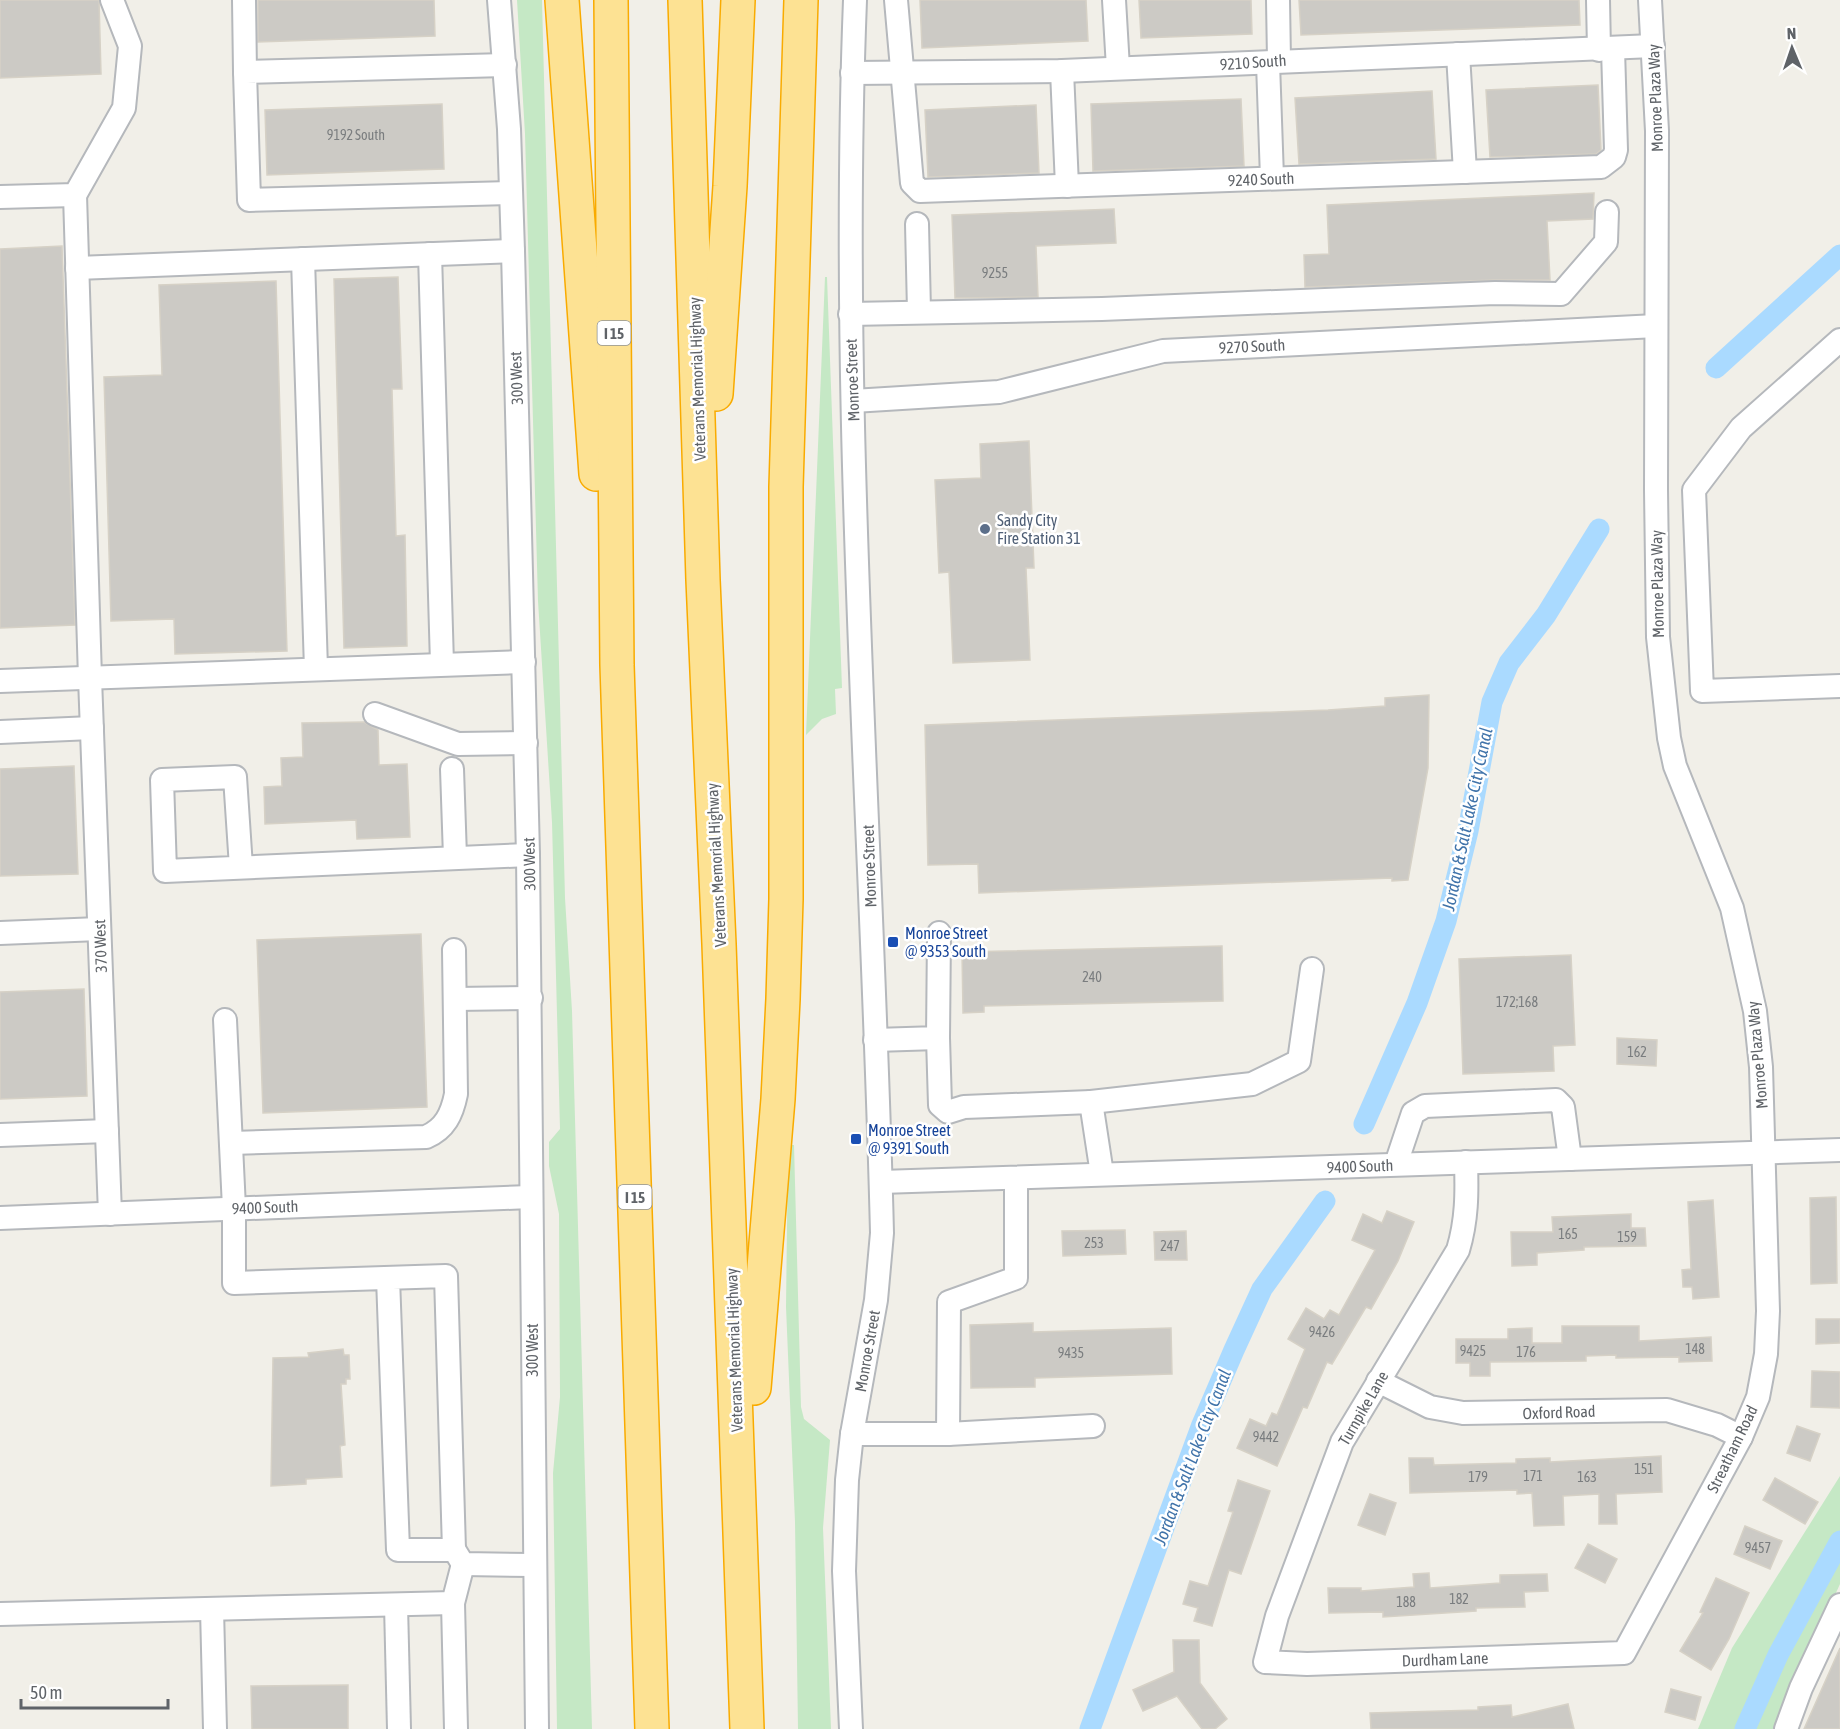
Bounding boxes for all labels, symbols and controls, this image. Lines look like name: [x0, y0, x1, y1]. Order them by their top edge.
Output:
north arrow: [1762, 18, 1822, 78]
text: N: [1786, 24, 1797, 42]
street label: Monroe Plaza Way: [1644, 43, 1667, 152]
street label: 9210 South: [1219, 51, 1287, 73]
house number: 9192 South: [327, 127, 385, 143]
street label: 9240 South: [1227, 169, 1295, 189]
house number: 9255: [982, 265, 1008, 281]
street label: Veterans Memorial Highway: [685, 296, 710, 461]
road number: I 15: [598, 321, 630, 345]
street label: 9270 South: [1218, 335, 1286, 357]
street label: Monroe Street: [842, 338, 862, 422]
street label: 300 West: [506, 351, 526, 405]
place label: Sandy City Fire Station 31: [997, 511, 1081, 547]
marker: Sandy City Fire Station 31: [978, 522, 992, 536]
street label: Monroe Plaza Way: [1647, 530, 1668, 638]
water label: Jordan & Salt Lake City Canal: [1437, 726, 1497, 913]
street label: Veterans Memorial Highway: [703, 782, 730, 947]
street label: Monroe Street: [859, 824, 879, 908]
street label: 300 West: [520, 837, 538, 891]
street label: 370 West: [90, 919, 110, 973]
place label: Monroe Street @ 9353 South: [905, 924, 988, 960]
marker: Monroe Street @ 9353 South: [886, 935, 900, 949]
house number: 240: [1082, 969, 1102, 985]
house number: 172;168: [1496, 994, 1538, 1010]
street label: Monroe Plaza Way: [1743, 1000, 1772, 1109]
house number: 162: [1627, 1044, 1647, 1060]
place label: Monroe Street @ 9391 South: [868, 1121, 951, 1157]
marker: Monroe Street @ 9391 South: [849, 1132, 863, 1146]
street label: 9400 South: [1326, 1156, 1394, 1176]
road number: I 15: [618, 1185, 652, 1209]
street label: 9400 South: [231, 1197, 299, 1217]
house number: 165: [1558, 1226, 1578, 1242]
house number: 159: [1617, 1229, 1637, 1245]
house number: 253: [1084, 1235, 1104, 1251]
house number: 247: [1160, 1238, 1180, 1254]
street label: Veterans Memorial Highway: [722, 1267, 747, 1432]
street label: Monroe Street: [851, 1308, 883, 1393]
street label: 300 West: [523, 1323, 541, 1377]
house number: 9426: [1309, 1324, 1336, 1340]
house number: 148: [1685, 1341, 1705, 1357]
house number: 9425: [1460, 1343, 1486, 1359]
house number: 176: [1516, 1344, 1536, 1360]
house number: 9435: [1058, 1345, 1084, 1361]
water label: Jordan & Salt Lake City Canal: [1148, 1366, 1235, 1549]
street label: Turnpike Lane: [1335, 1368, 1392, 1449]
street label: Oxford Road: [1522, 1402, 1596, 1422]
street label: Streatham Road: [1703, 1402, 1761, 1496]
house number: 9442: [1253, 1429, 1279, 1445]
house number: 151: [1634, 1461, 1654, 1477]
house number: 171: [1523, 1468, 1543, 1484]
house number: 179: [1468, 1469, 1488, 1485]
house number: 163: [1577, 1469, 1597, 1485]
house number: 9457: [1745, 1540, 1771, 1556]
house number: 182: [1449, 1591, 1469, 1607]
house number: 188: [1396, 1594, 1416, 1610]
street label: Durdham Lane: [1401, 1648, 1489, 1670]
scale bar: [21, 1672, 168, 1710]
text: 50 m: [30, 1682, 62, 1703]

